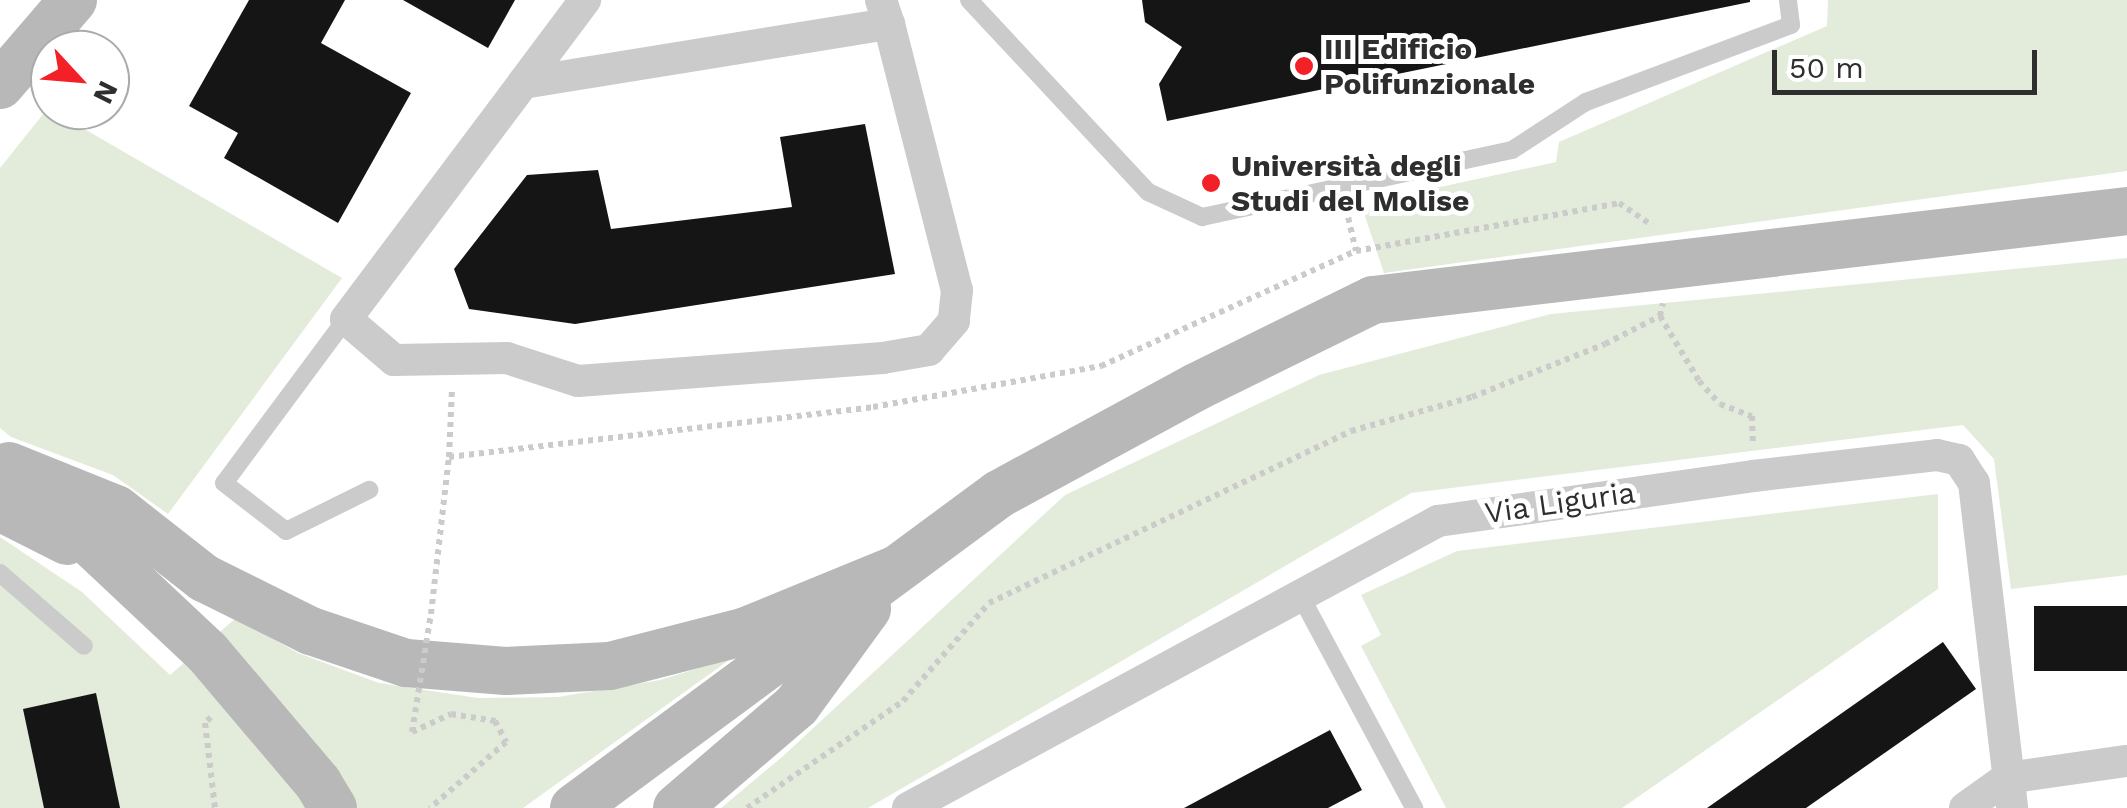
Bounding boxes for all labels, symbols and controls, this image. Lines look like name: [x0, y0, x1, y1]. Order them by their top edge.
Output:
north arrow: [30, 30, 130, 130]
scale bar: [1777, 30, 2042, 92]
place label: III Edificio Polifunzionale: [1324, 31, 1535, 102]
text: 50 m: [1789, 50, 1864, 85]
marker: III Edificio Polifunzionale: [1293, 55, 1315, 77]
text: N: [86, 76, 125, 109]
place label: Università degli Studi del Molise: [1231, 148, 1470, 218]
marker: Università degli Studi del Molise: [1200, 172, 1222, 194]
street label: Via Liguria: [1482, 475, 1638, 531]

